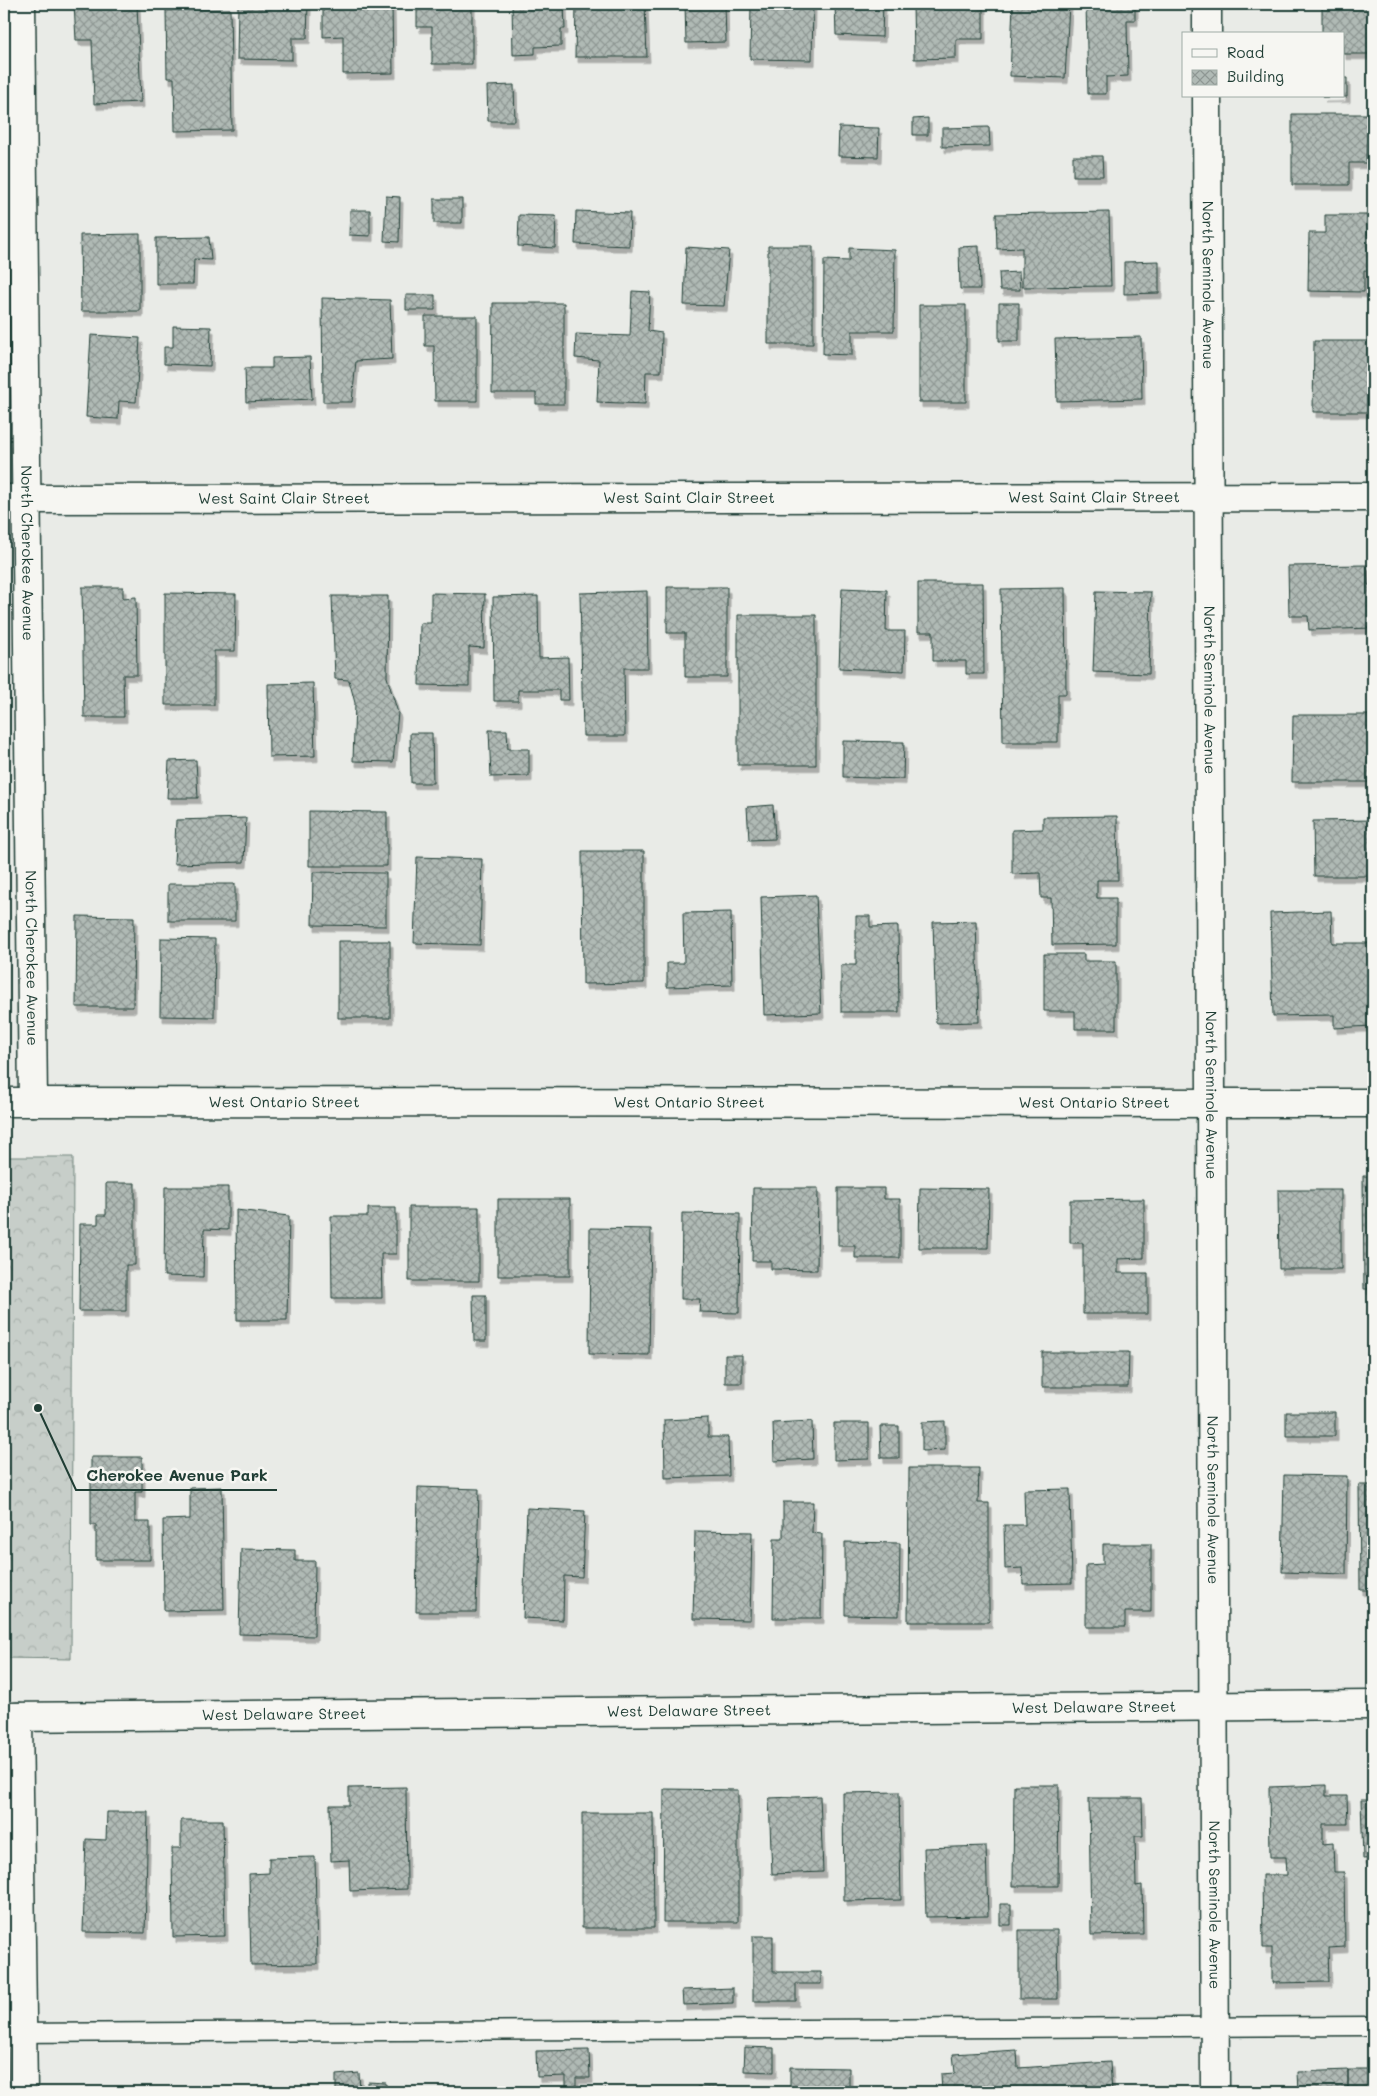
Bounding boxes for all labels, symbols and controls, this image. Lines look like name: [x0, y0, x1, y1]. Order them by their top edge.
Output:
legend: [1182, 32, 1344, 98]
text: Road: [1227, 42, 1264, 62]
text: Building: [1227, 66, 1284, 86]
street label: North Seminole Avenue: [1198, 201, 1219, 369]
street label: North Cherokee Avenue: [17, 465, 39, 641]
street label: West Saint Clair Street: [1008, 486, 1180, 507]
street label: West Saint Clair Street: [198, 487, 370, 508]
street label: West Saint Clair Street: [603, 487, 775, 507]
street label: North Seminole Avenue: [1200, 606, 1221, 774]
street label: North Cherokee Avenue: [21, 870, 43, 1046]
street label: North Seminole Avenue: [1202, 1011, 1222, 1179]
street label: West Ontario Street: [208, 1091, 360, 1111]
street label: West Ontario Street: [613, 1091, 765, 1112]
street label: West Ontario Street: [1018, 1092, 1170, 1112]
street label: North Seminole Avenue: [1203, 1416, 1224, 1584]
callout: Cherokee Avenue Park: [76, 1459, 277, 1490]
text: Cherokee Avenue Park: [86, 1464, 268, 1485]
street label: West Delaware Street: [1012, 1696, 1176, 1717]
street label: West Delaware Street: [607, 1699, 771, 1721]
street label: West Delaware Street: [202, 1703, 366, 1724]
street label: North Seminole Avenue: [1205, 1821, 1226, 1989]

